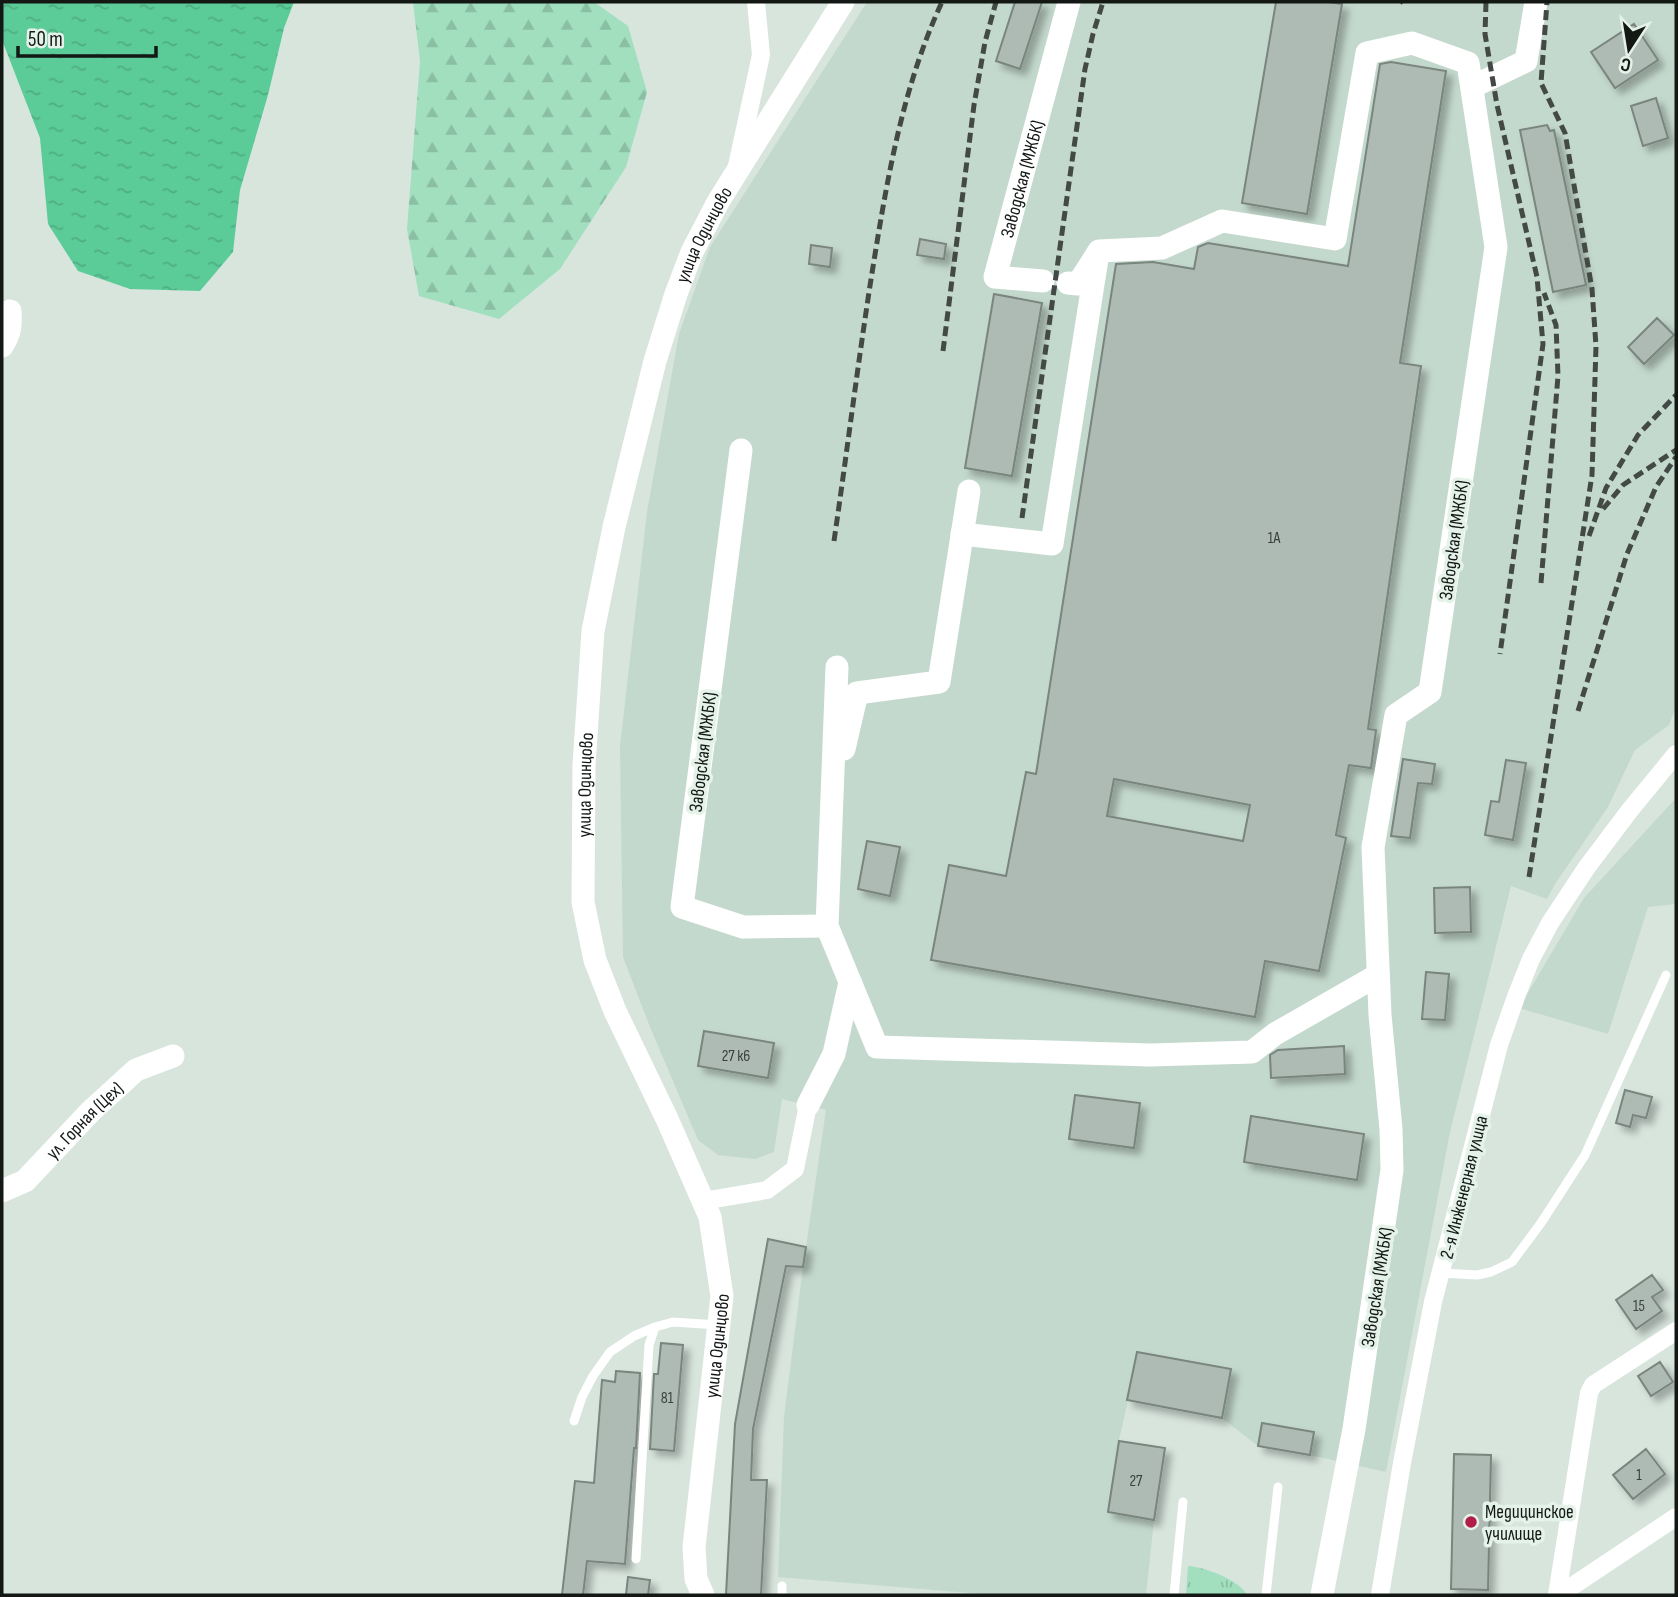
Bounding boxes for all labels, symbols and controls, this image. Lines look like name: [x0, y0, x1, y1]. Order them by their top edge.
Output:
scale bar: [18, 14, 156, 58]
north arrow: [1594, 14, 1664, 84]
text: 50 m: [28, 27, 63, 52]
text: С: [1618, 52, 1633, 76]
street label: Заводская (МЖБК): [996, 118, 1050, 240]
street label: улица Одинцово: [671, 183, 738, 286]
street label: Заводская (МЖБК): [1435, 479, 1474, 602]
house number: 1А: [1268, 529, 1280, 548]
street label: Заводская (МЖБК): [685, 691, 722, 813]
street label: улица Одинцово: [573, 732, 599, 837]
house number: 27 к6: [722, 1047, 750, 1066]
street label: ул. Горная (Цех): [42, 1077, 128, 1165]
street label: 2-я Инженерная улица: [1436, 1113, 1493, 1261]
street label: Заводская (МЖБК): [1357, 1226, 1398, 1349]
street label: улица Одинцово: [701, 1293, 735, 1399]
house number: 15: [1633, 1297, 1645, 1316]
house number: 81: [661, 1389, 674, 1408]
house number: 1: [1636, 1466, 1642, 1485]
house number: 27: [1129, 1472, 1143, 1491]
place label: Медицинское училище: [1485, 1501, 1574, 1546]
marker: Медицинское училище: [1463, 1514, 1479, 1530]

